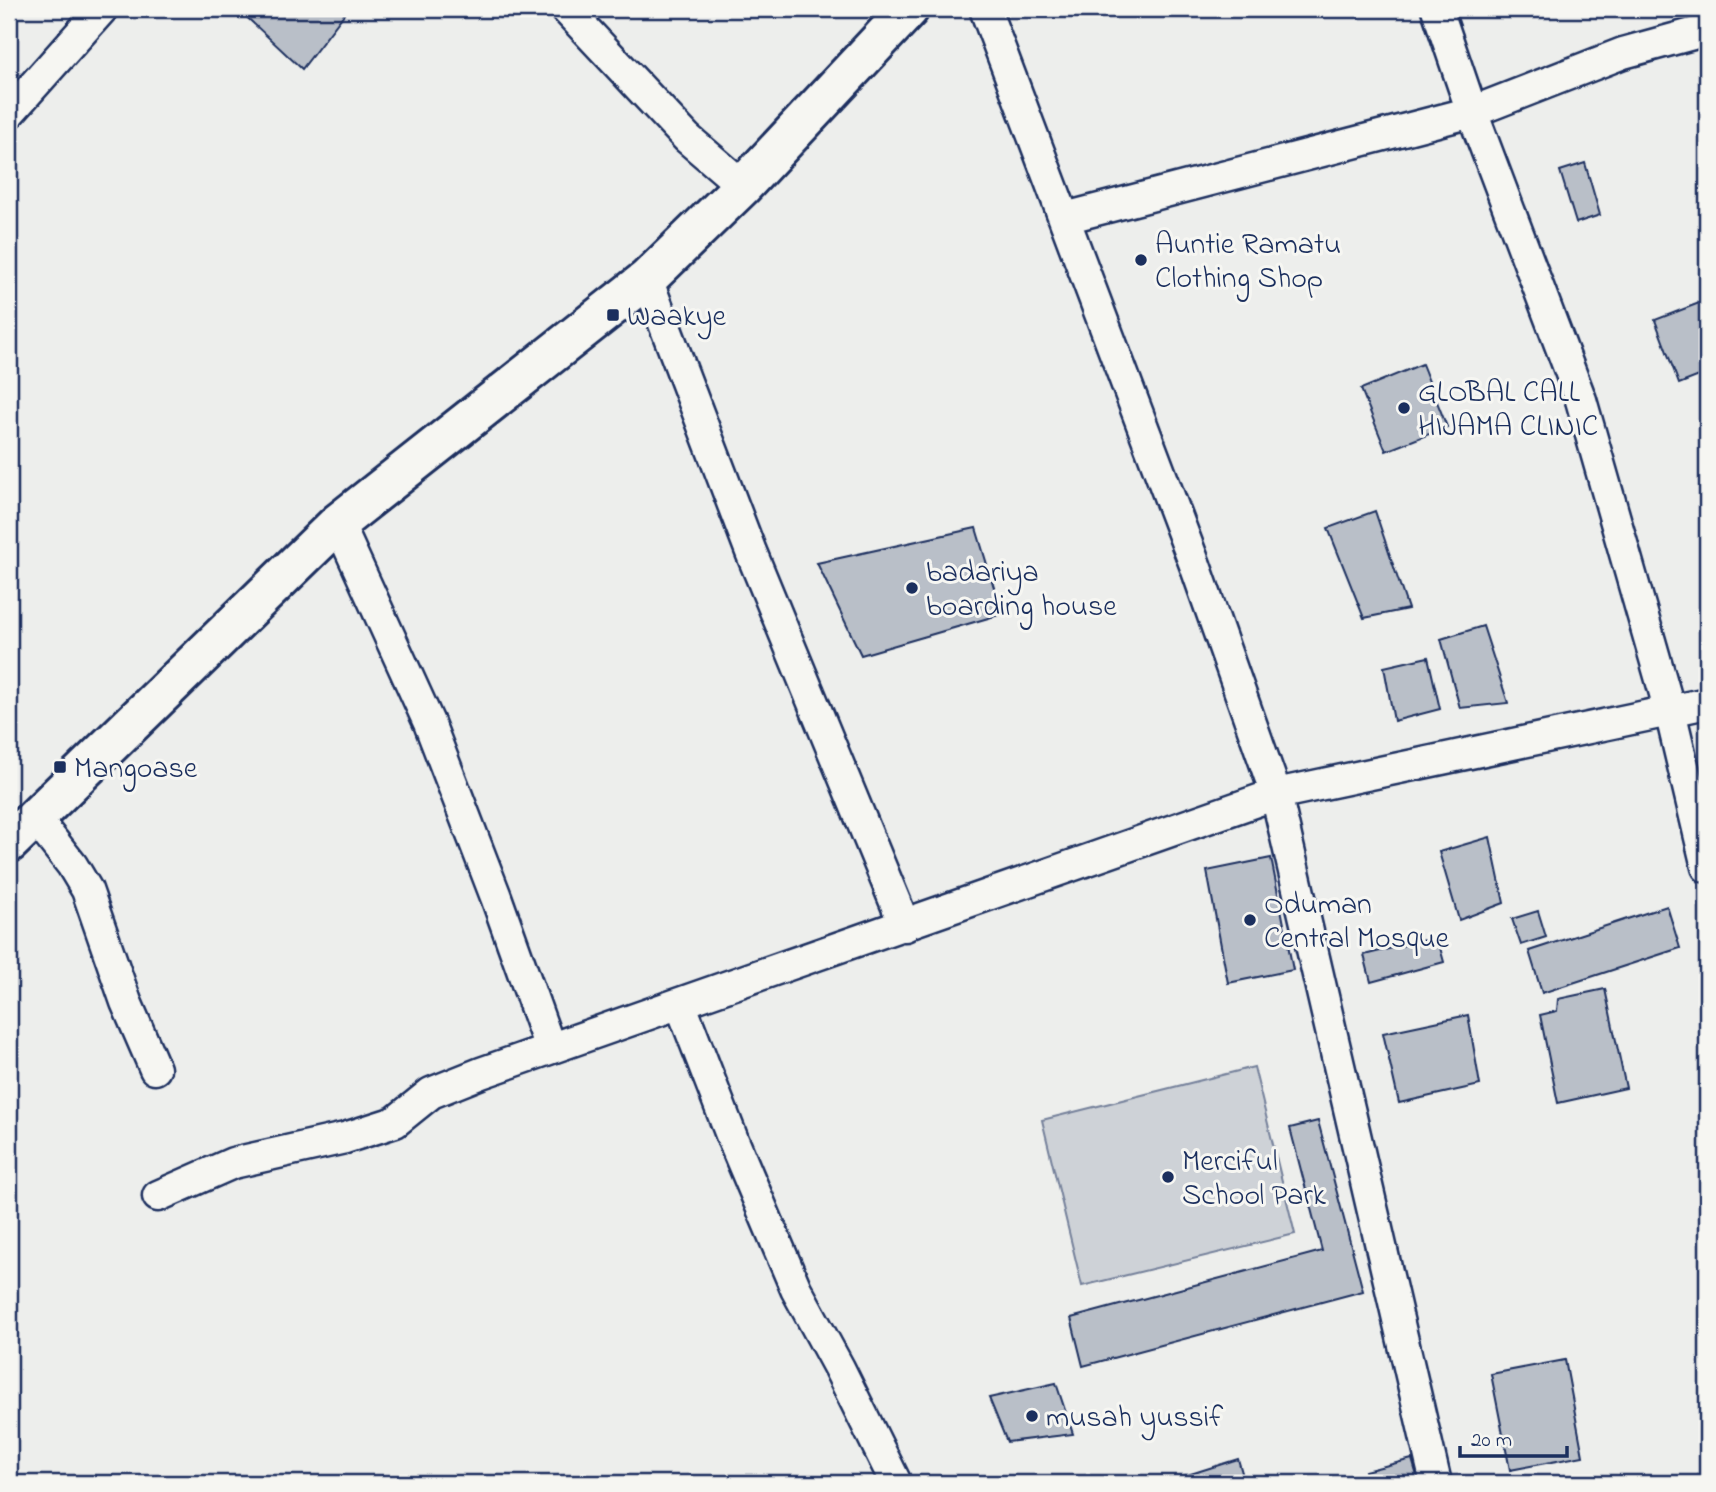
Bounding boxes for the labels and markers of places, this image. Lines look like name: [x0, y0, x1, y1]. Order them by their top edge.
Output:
place label: Auntie Ramatu Clothing Shop: [1155, 224, 1341, 302]
marker: Auntie Ramatu Clothing Shop: [1133, 252, 1149, 268]
place label: Waakye: [627, 296, 726, 340]
marker: Waakye: [605, 307, 621, 323]
place label: GLOBAL CALL HIJAMA CLINIC: [1418, 372, 1598, 450]
marker: GLOBAL CALL HIJAMA CLINIC: [1396, 400, 1412, 416]
place label: badariya boarding house: [926, 552, 1117, 630]
marker: badariya boarding house: [904, 580, 920, 596]
place label: Mangoase: [74, 748, 198, 792]
marker: Mangoase: [52, 759, 68, 775]
place label: Oduman Central Mosque: [1264, 884, 1449, 962]
marker: Oduman Central Mosque: [1242, 912, 1258, 928]
place label: Merciful School Park: [1182, 1141, 1327, 1219]
marker: Merciful School Park: [1160, 1169, 1176, 1185]
place label: musah yussif: [1046, 1397, 1223, 1441]
marker: musah yussif: [1024, 1408, 1040, 1424]

